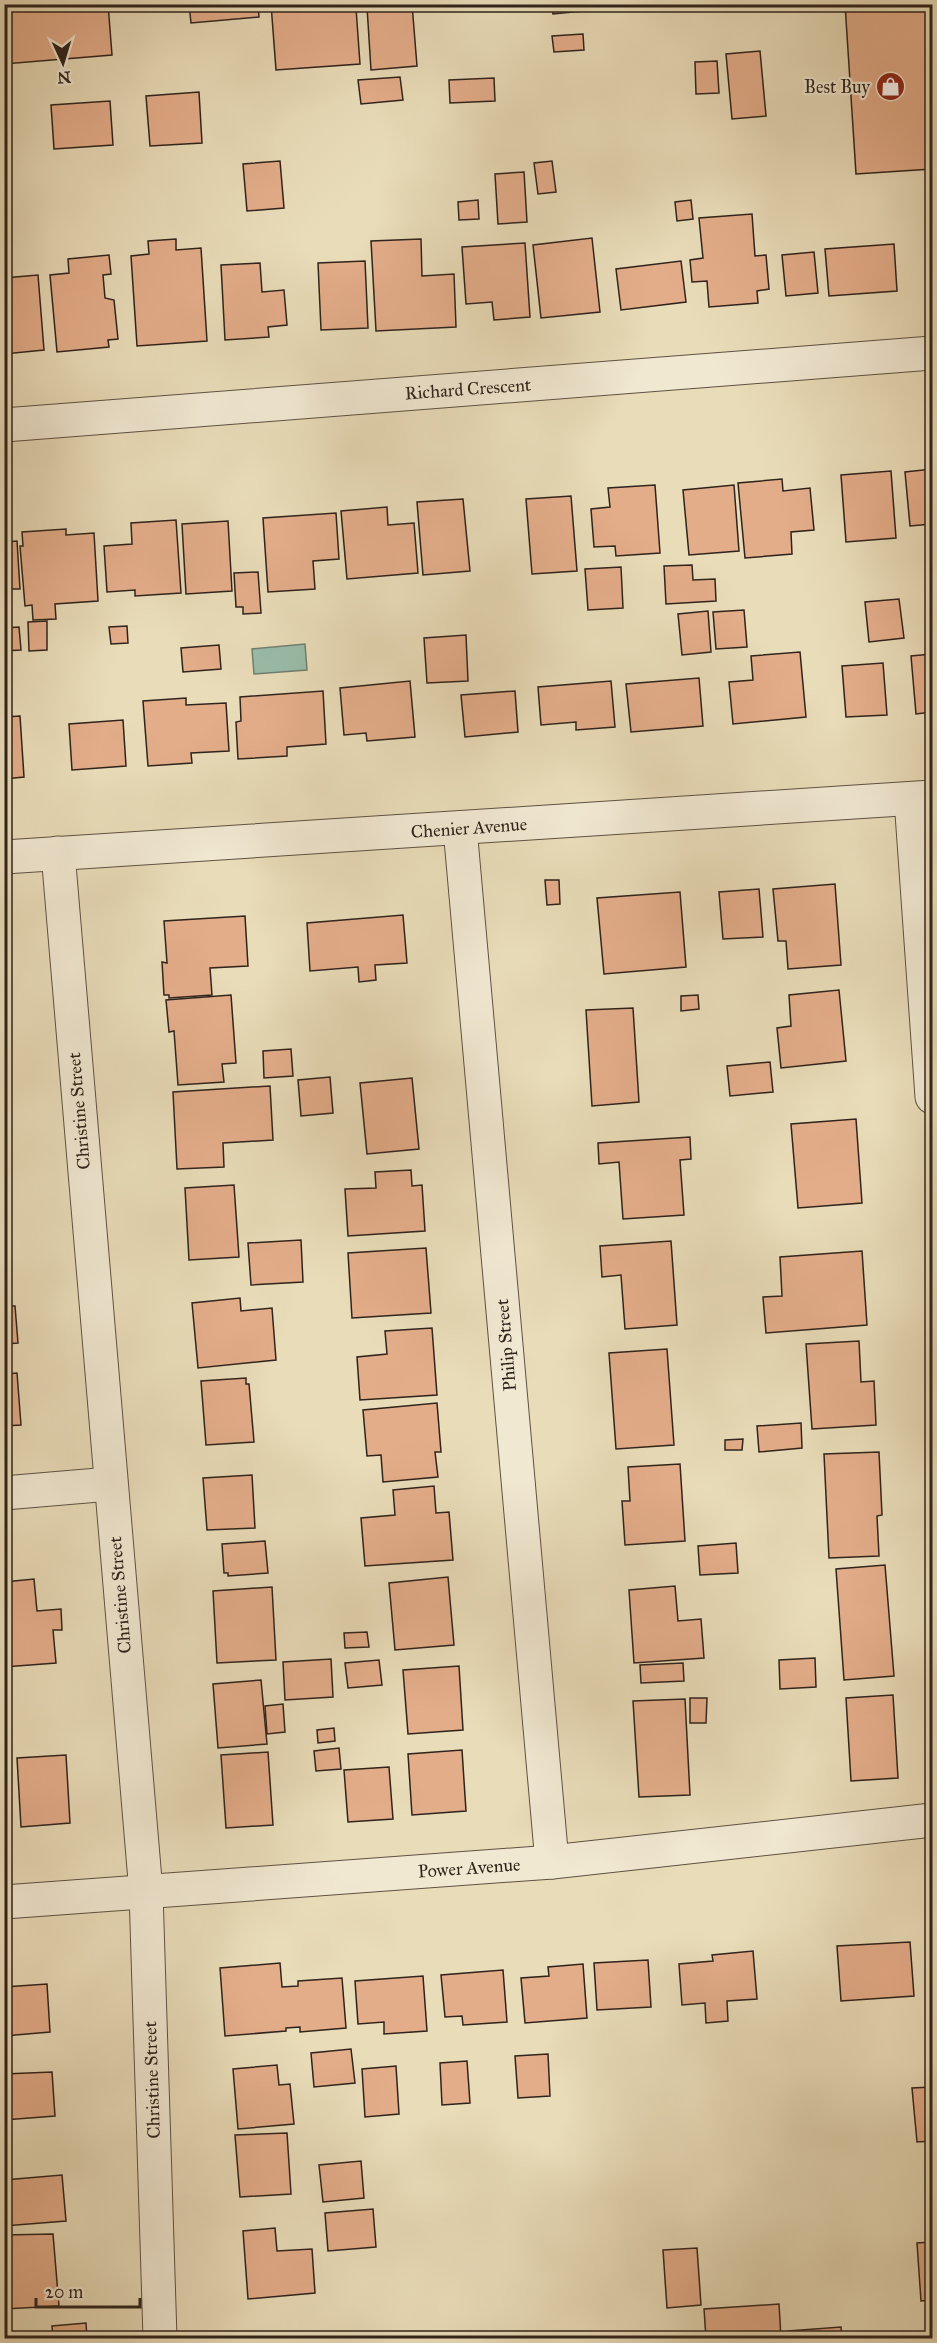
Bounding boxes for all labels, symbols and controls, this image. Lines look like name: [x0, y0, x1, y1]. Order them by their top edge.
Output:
north arrow: [33, 33, 93, 93]
text: N: [56, 68, 71, 87]
shop icon: Best Buy: [875, 71, 907, 103]
place label: Best Buy: [804, 76, 871, 98]
street label: Richard Crescent: [404, 374, 532, 404]
street label: Chenier Avenue: [410, 813, 528, 843]
street label: Christine Street: [63, 1051, 95, 1171]
street label: Philip Street: [491, 1297, 521, 1392]
street label: Christine Street: [104, 1535, 136, 1655]
street label: Power Avenue: [417, 1853, 521, 1883]
street label: Christine Street: [139, 2020, 165, 2139]
scale bar: [36, 2271, 140, 2309]
text: 20 m: [45, 2281, 83, 2303]

